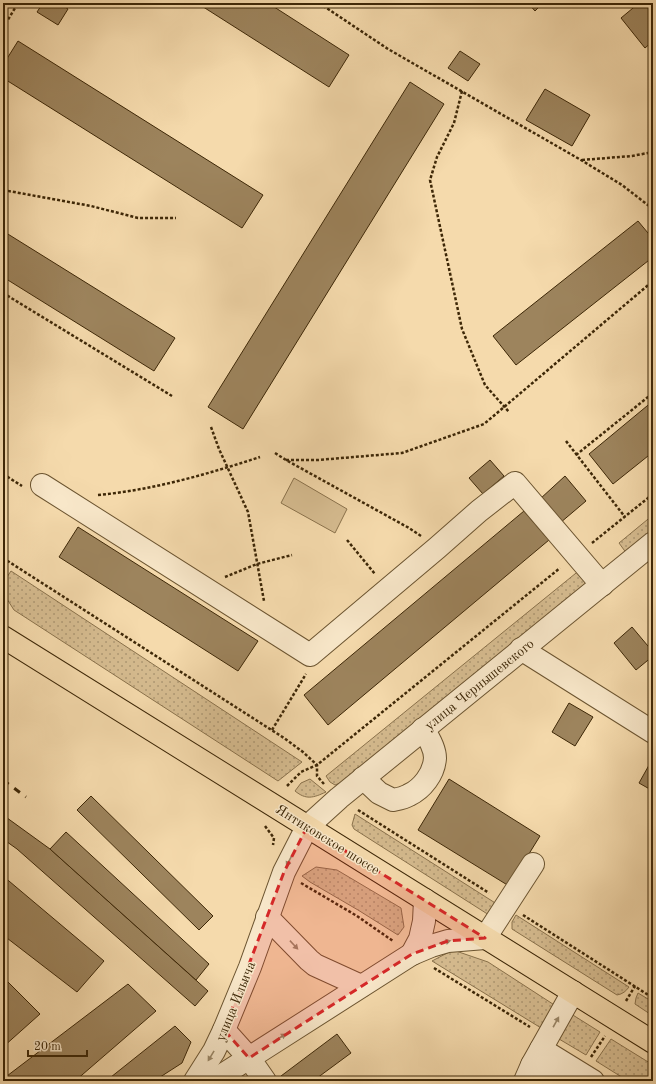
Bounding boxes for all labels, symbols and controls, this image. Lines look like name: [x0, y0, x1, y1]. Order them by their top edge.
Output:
street label: улица Чернышевского: [422, 636, 537, 733]
street label: Янтиковское шоссе: [273, 802, 382, 878]
one-way arrow: [286, 856, 292, 867]
one-way arrow: [439, 939, 451, 945]
one-way arrow: [289, 940, 299, 950]
street label: улица Ильича: [214, 959, 258, 1043]
one-way arrow: [553, 1016, 560, 1028]
scale bar: [28, 1032, 87, 1058]
one-way arrow: [275, 1034, 287, 1041]
text: 20 m: [34, 1041, 61, 1053]
one-way arrow: [207, 1051, 215, 1061]

